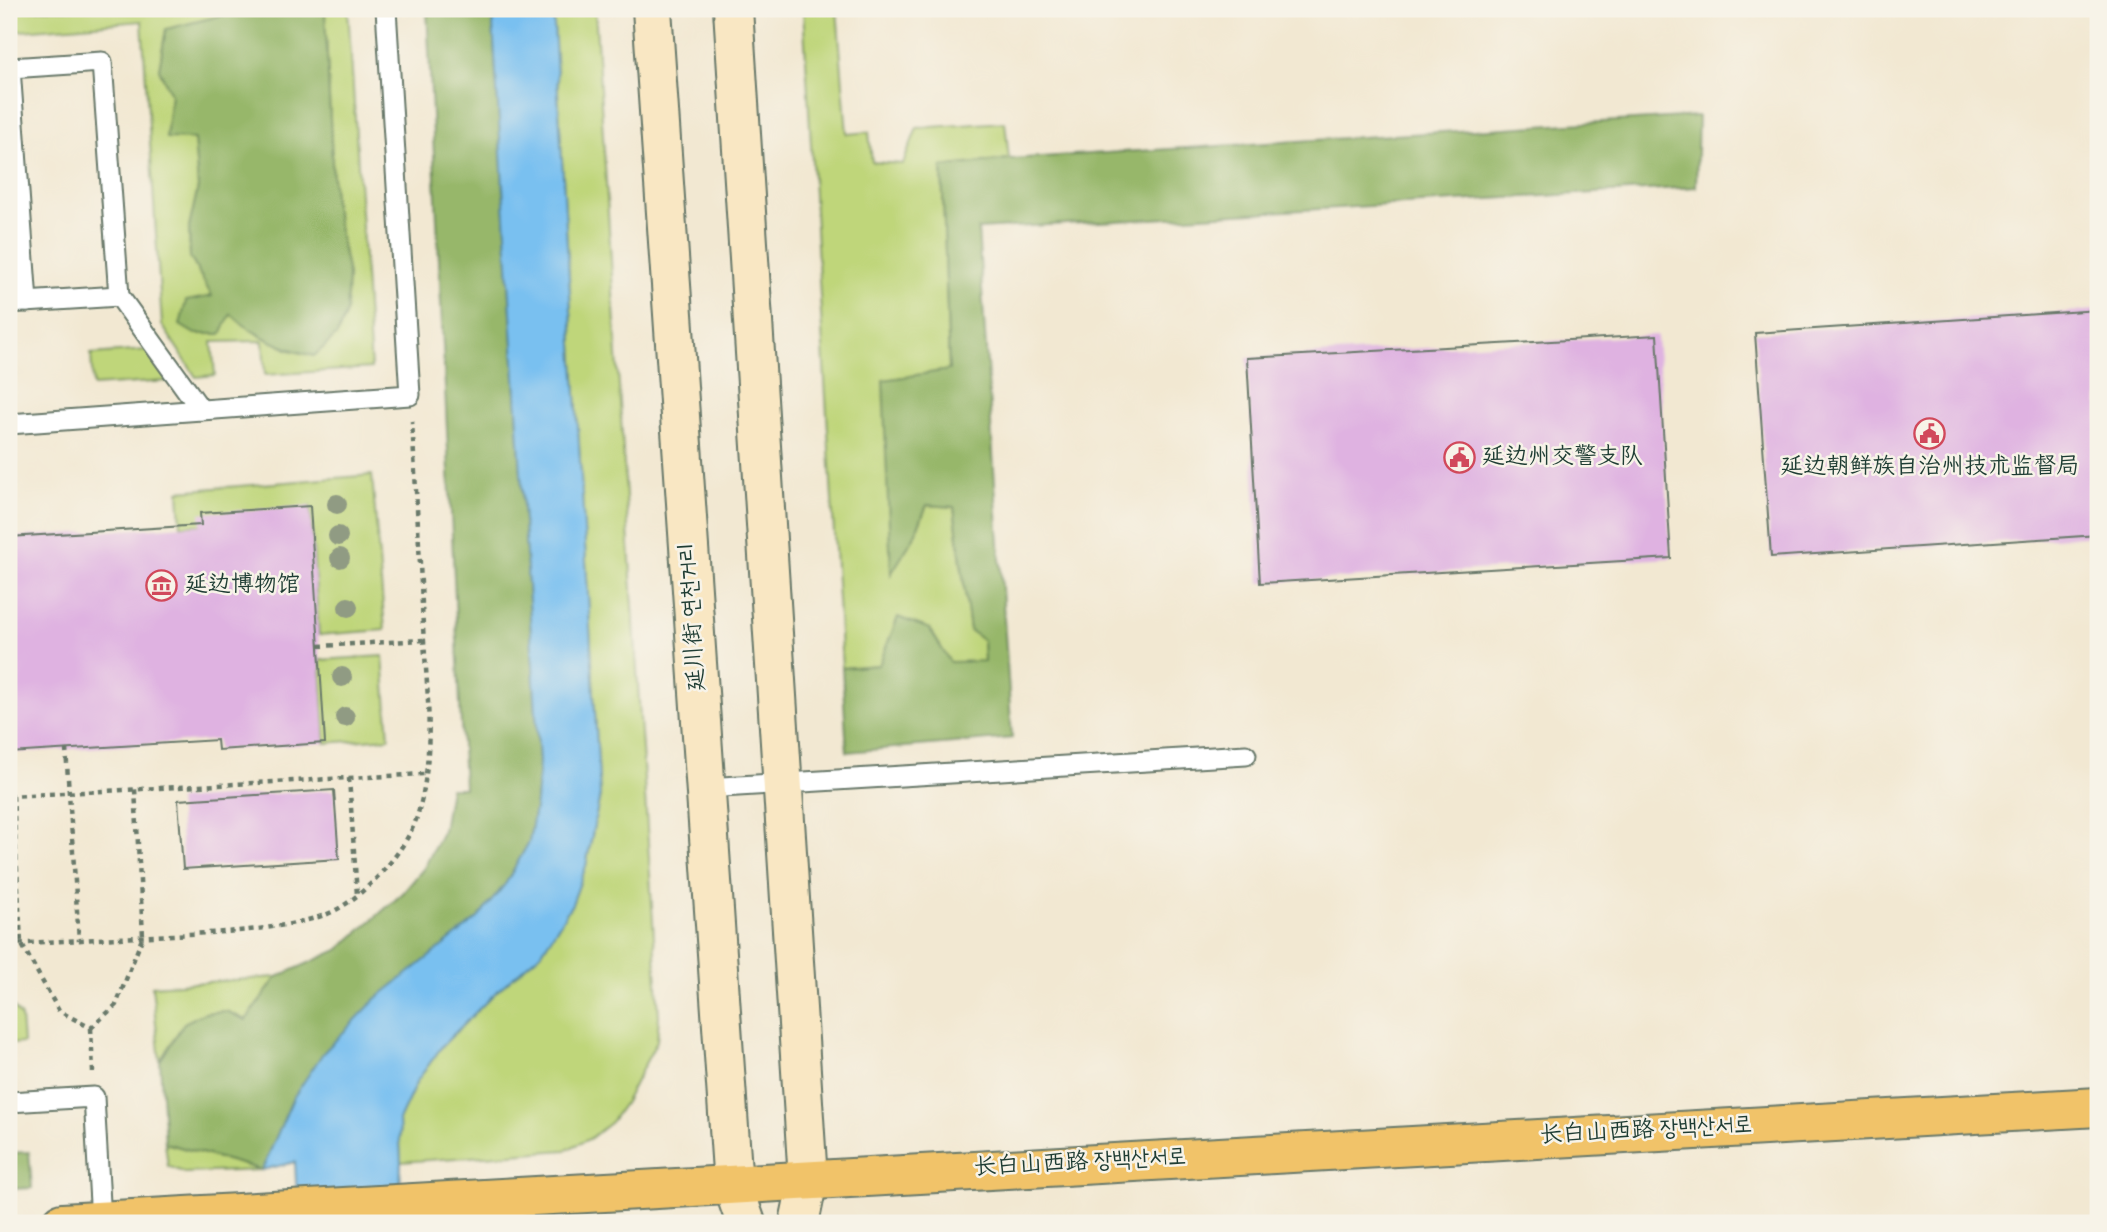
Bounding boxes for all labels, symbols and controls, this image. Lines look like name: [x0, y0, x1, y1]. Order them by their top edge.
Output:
public building icon: 延边朝鲜族自治州技术监督局: [1913, 417, 1947, 451]
public building icon: 延边州交警支队: [1442, 441, 1476, 475]
place label: 延边州交警支队: [1482, 443, 1643, 472]
place label: 延边朝鲜族自治州技术监督局: [1781, 453, 2080, 482]
street label: 延川街 연천거리: [674, 542, 713, 692]
museum icon: 延边博物馆: [145, 569, 179, 603]
place label: 延边博物馆: [185, 572, 300, 600]
street label: 长白山西路 장백산서로: [1539, 1112, 1753, 1151]
street label: 长白山西路 장백산서로: [973, 1144, 1187, 1183]

